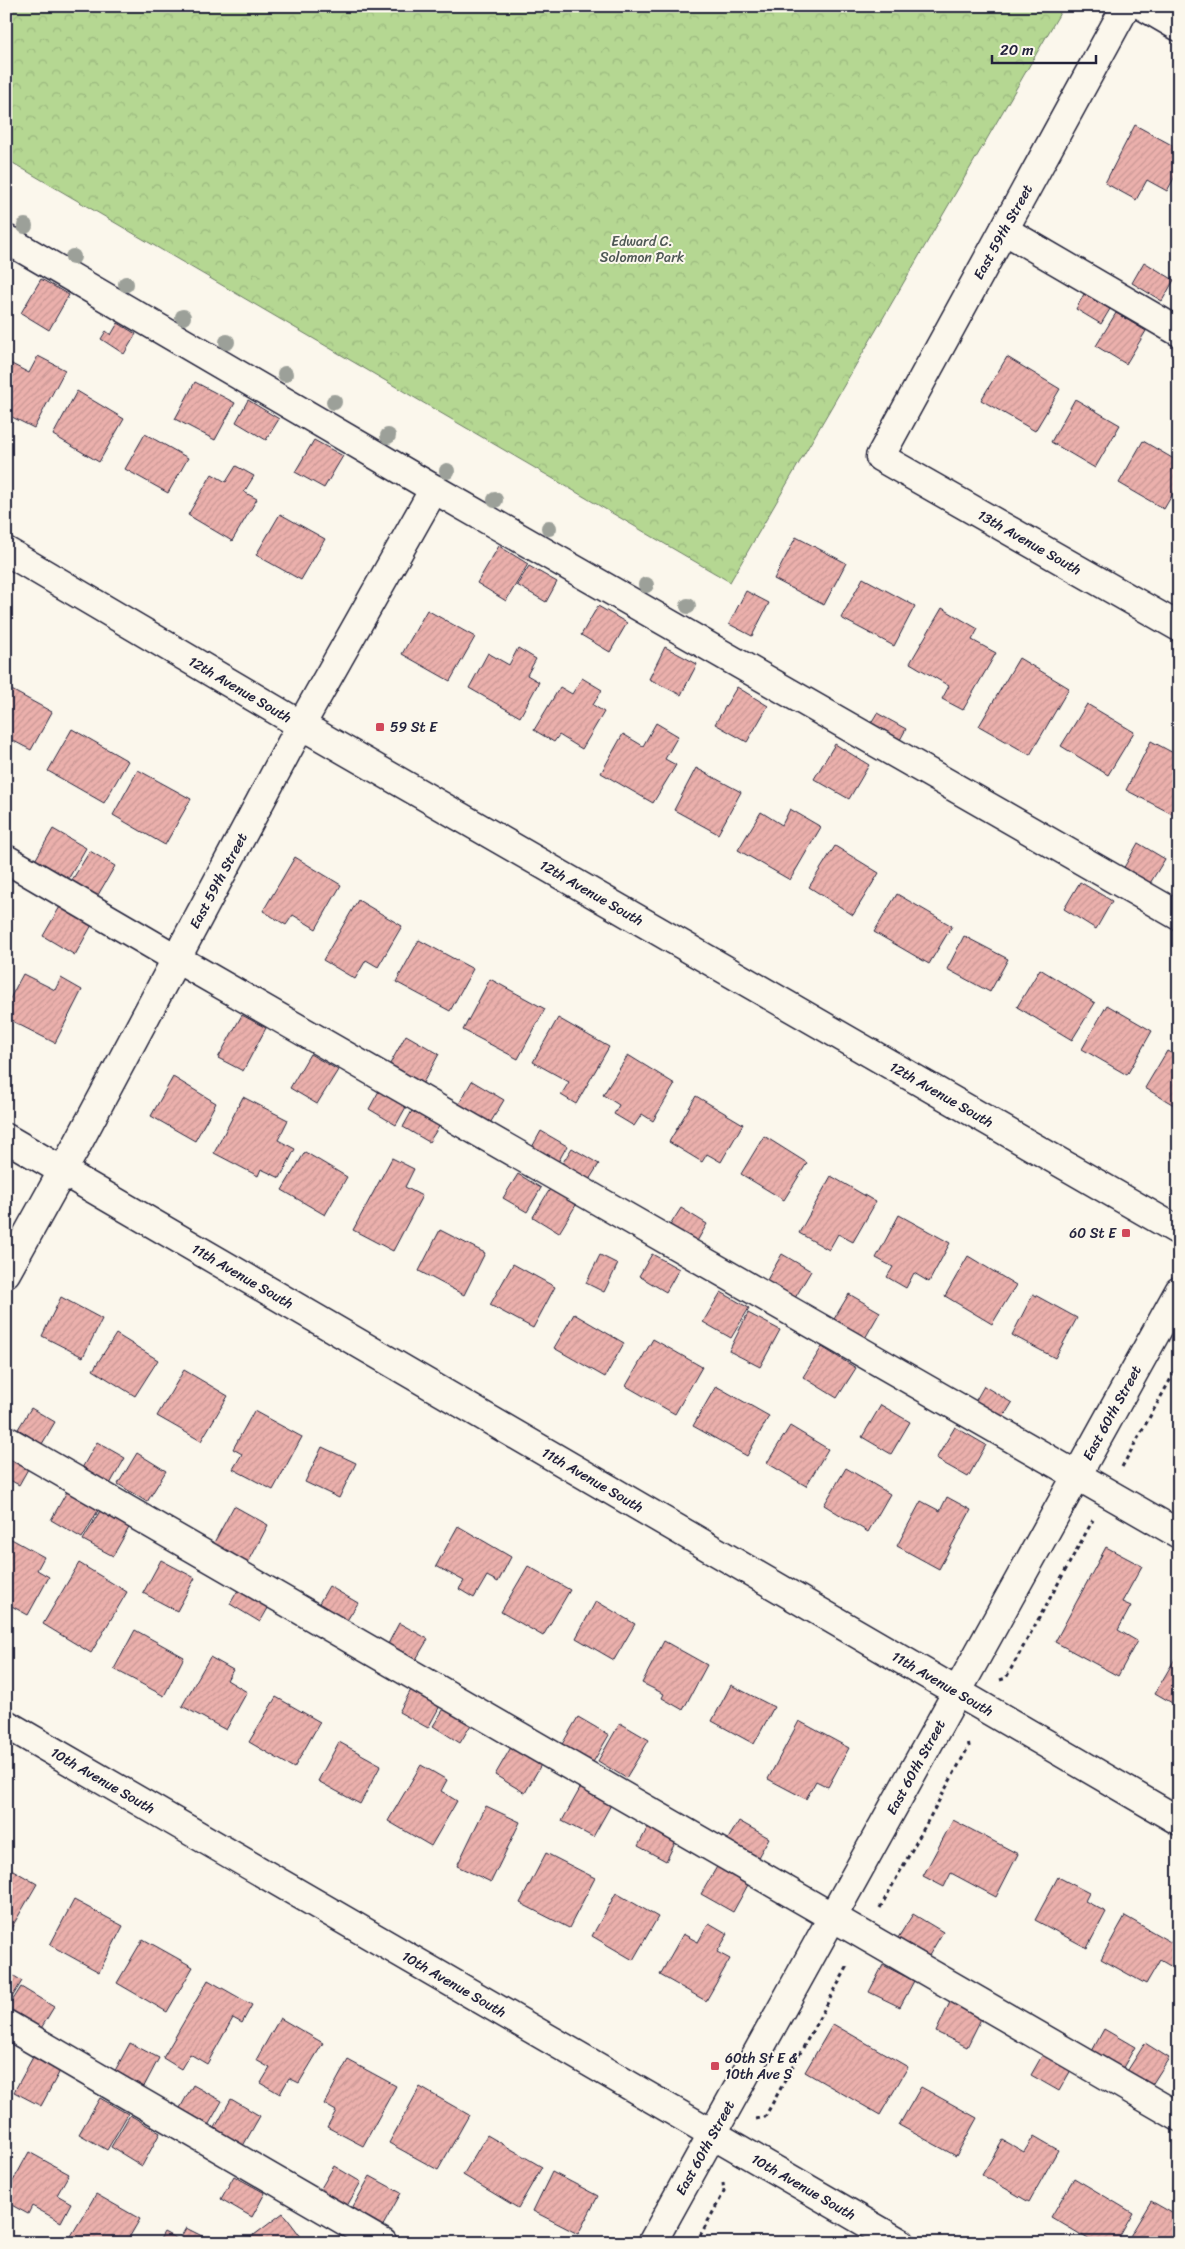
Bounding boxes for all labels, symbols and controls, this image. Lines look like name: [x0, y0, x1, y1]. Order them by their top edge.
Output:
scale bar: [992, 32, 1096, 64]
text: 20 m: [1000, 37, 1034, 63]
street label: East 59th Street: [966, 180, 1040, 284]
park label: Edward C. Solomon Park: [600, 229, 685, 270]
street label: 13th Avenue South: [973, 503, 1086, 582]
street label: 12th Avenue South: [184, 649, 297, 730]
place label: 59 St E: [390, 715, 438, 740]
marker: 59 St E: [374, 721, 386, 733]
street label: East 59th Street: [182, 828, 254, 933]
street label: 12th Avenue South: [535, 853, 648, 932]
street label: 12th Avenue South: [885, 1054, 998, 1134]
place label: 60 St E: [1069, 1221, 1117, 1246]
marker: 60 St E: [1120, 1227, 1132, 1239]
street label: 11th Avenue South: [187, 1236, 299, 1315]
street label: East 60th Street: [1075, 1360, 1148, 1465]
street label: 11th Avenue South: [537, 1440, 649, 1519]
street label: 11th Avenue South: [887, 1644, 998, 1723]
street label: East 60th Street: [879, 1715, 952, 1819]
street label: 10th Avenue South: [46, 1740, 160, 1820]
street label: 10th Avenue South: [397, 1944, 511, 2024]
place label: 60th St E & 10th Ave S: [725, 2046, 797, 2087]
marker: 60th St E & 10th Ave S: [709, 2060, 721, 2072]
street label: East 60th Street: [668, 2095, 741, 2200]
street label: 10th Avenue South: [747, 2146, 861, 2227]

